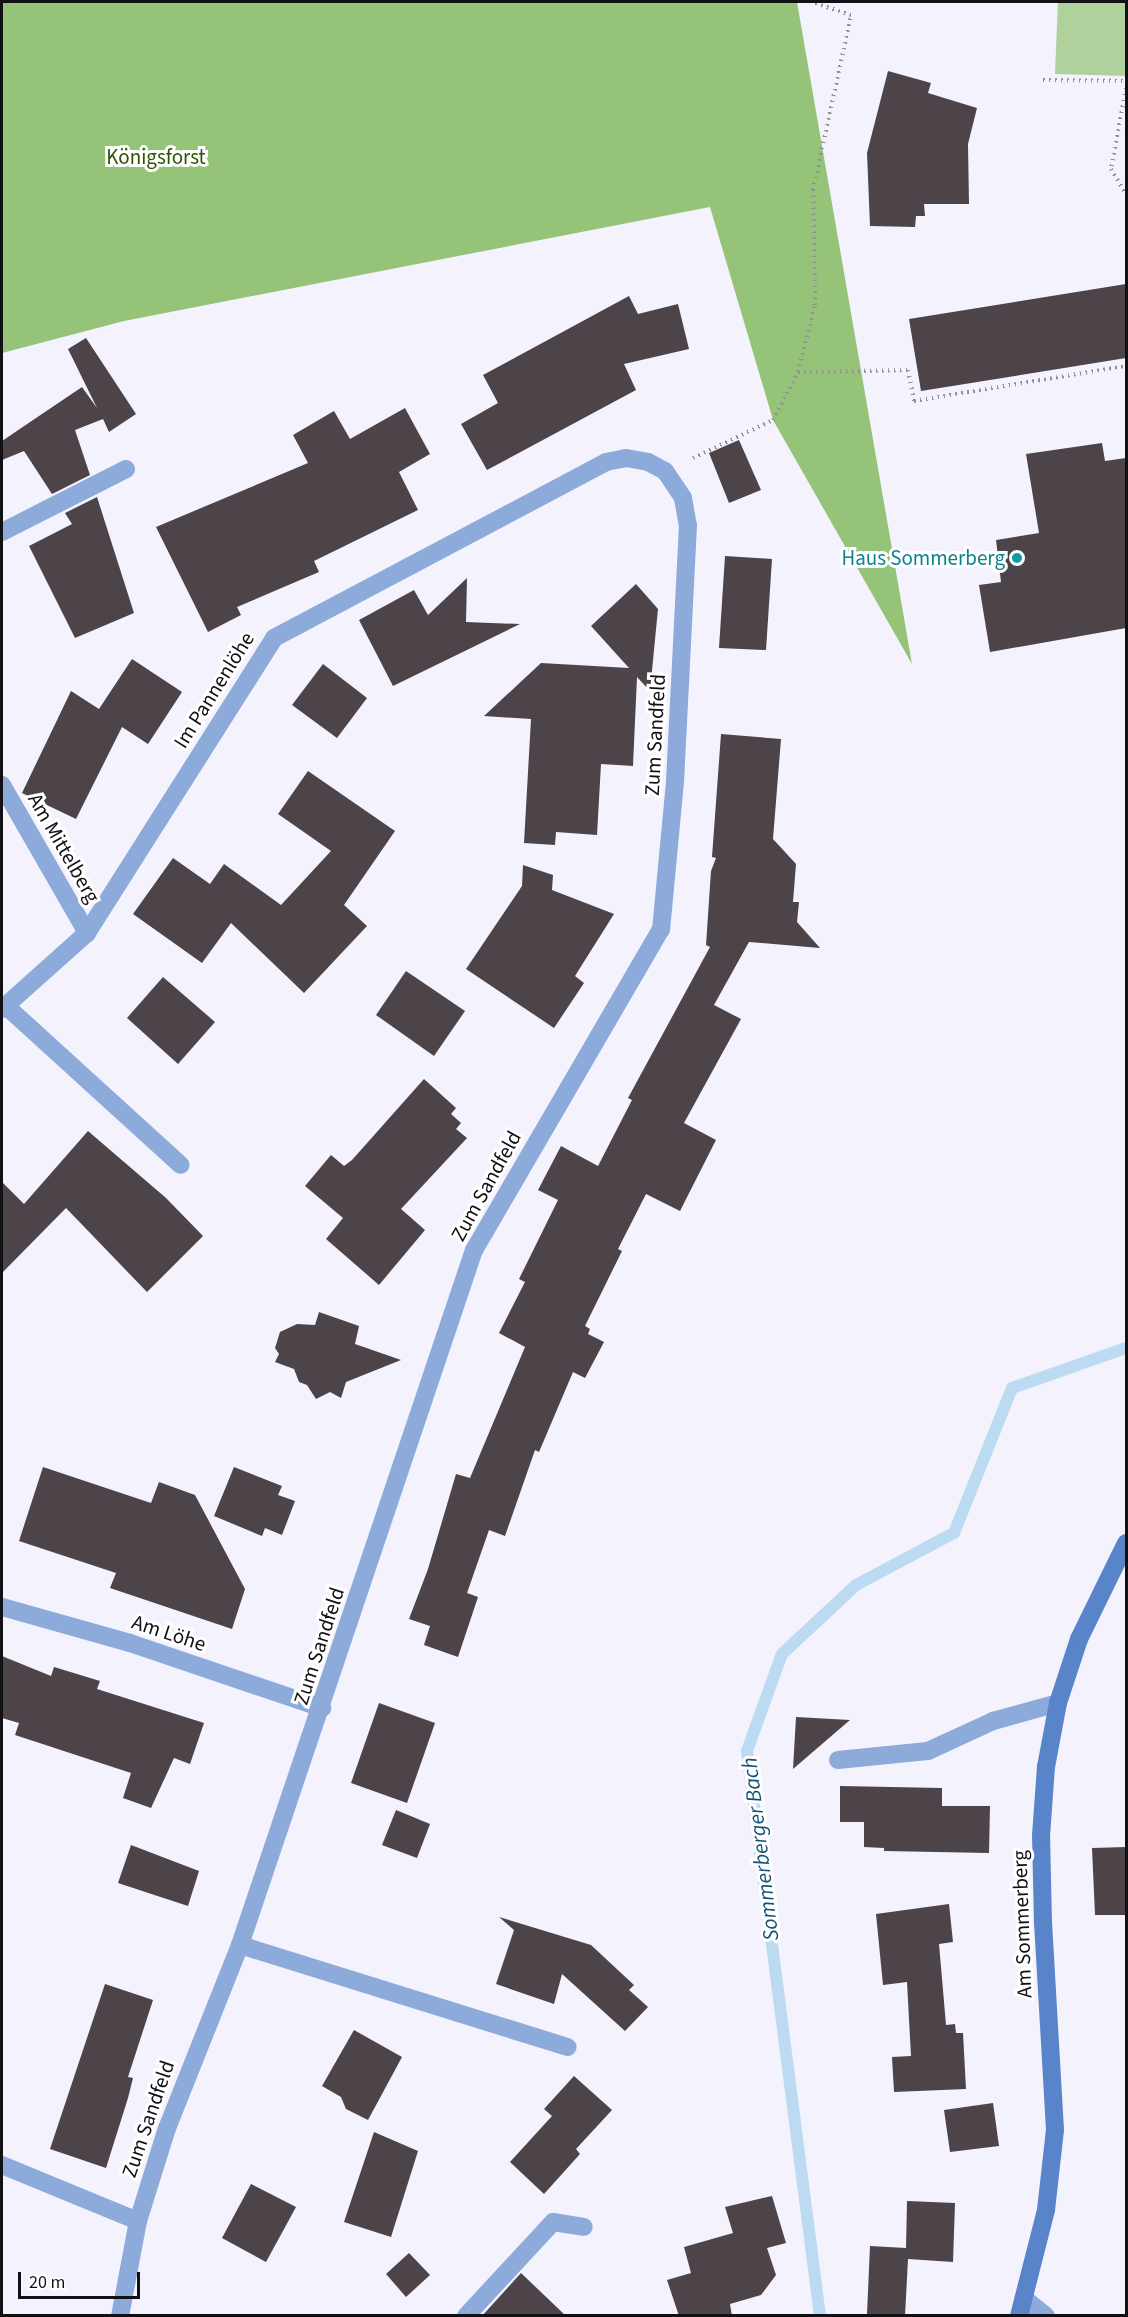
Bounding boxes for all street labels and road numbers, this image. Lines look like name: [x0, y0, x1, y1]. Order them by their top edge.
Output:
street label: Im Pannenlöhe: [168, 627, 260, 753]
street label: Zum Sandfeld: [639, 673, 671, 797]
street label: Am Mittelberg: [22, 789, 106, 907]
street label: Zum Sandfeld: [445, 1126, 527, 1246]
street label: Zum Sandfeld: [288, 1584, 350, 1708]
street label: Am Löhe: [129, 1609, 209, 1657]
street label: Am Sommerberg: [1007, 1850, 1037, 1998]
street label: Zum Sandfeld: [116, 2057, 180, 2181]

